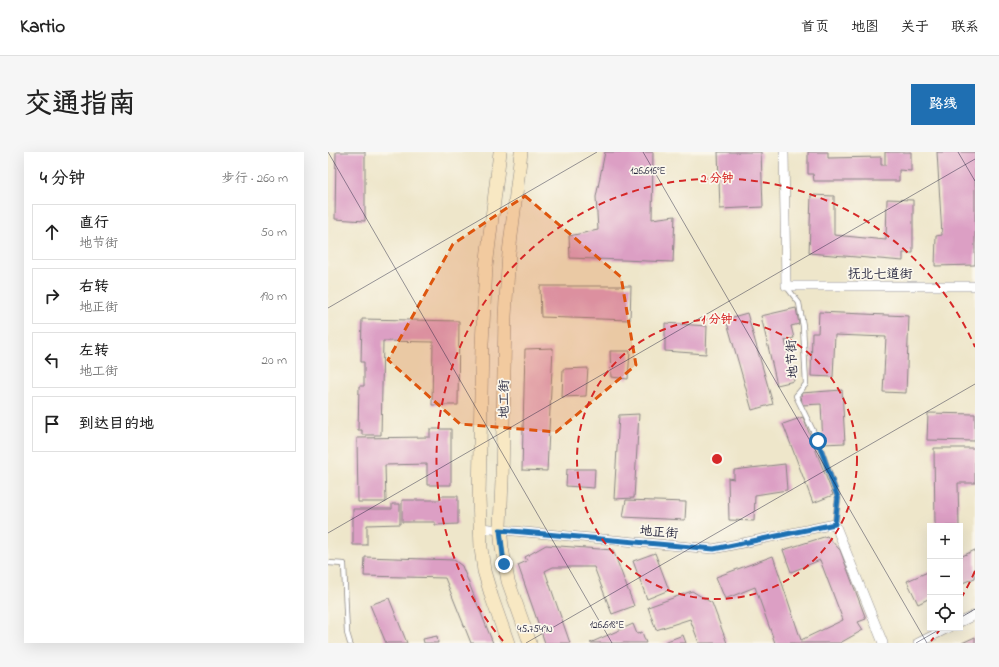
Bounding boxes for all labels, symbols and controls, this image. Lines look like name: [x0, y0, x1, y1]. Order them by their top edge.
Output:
text: Kartio: [20, 14, 65, 41]
text: 首页: [801, 17, 829, 38]
text: 地图: [851, 17, 879, 38]
text: 关于: [901, 17, 929, 38]
text: 联系: [951, 17, 979, 38]
button: 路线: [911, 84, 975, 125]
text: 交通指南: [24, 85, 136, 126]
text: 126.616°E: [630, 164, 666, 179]
text: 4 分钟: [40, 166, 85, 191]
text: 步行 · 260 m: [222, 169, 288, 188]
text: 2 分钟: [700, 170, 733, 188]
text: 直行: [79, 212, 109, 234]
icon: ahead: [41, 221, 63, 243]
text: 50 m: [261, 223, 287, 242]
text: 地节街: [79, 234, 118, 253]
street label: 抚北七道街: [847, 265, 913, 284]
text: 右转: [79, 276, 109, 298]
icon: right: [41, 285, 63, 307]
text: 190 m: [260, 287, 287, 306]
text: 地正街: [79, 298, 118, 317]
text: 1 分钟: [702, 311, 732, 329]
street label: 地节街: [782, 339, 803, 379]
text: 左转: [79, 340, 109, 362]
icon: left: [41, 349, 63, 371]
text: 20 m: [262, 351, 287, 370]
text: 地工街: [79, 362, 118, 381]
street label: 地工街: [495, 379, 514, 419]
icon: arrive: [41, 413, 63, 435]
text: 到达目的地: [79, 413, 154, 435]
route start: [809, 432, 827, 450]
centre of rings: [710, 452, 724, 466]
street label: 地正街: [639, 521, 679, 544]
map controls: [927, 523, 963, 631]
button: +: [927, 523, 963, 559]
route end: [495, 555, 513, 573]
button: −: [927, 559, 963, 595]
button: locate: [927, 595, 963, 631]
text: 126.618°E: [590, 618, 624, 633]
text: 45.754°N: [517, 622, 553, 637]

